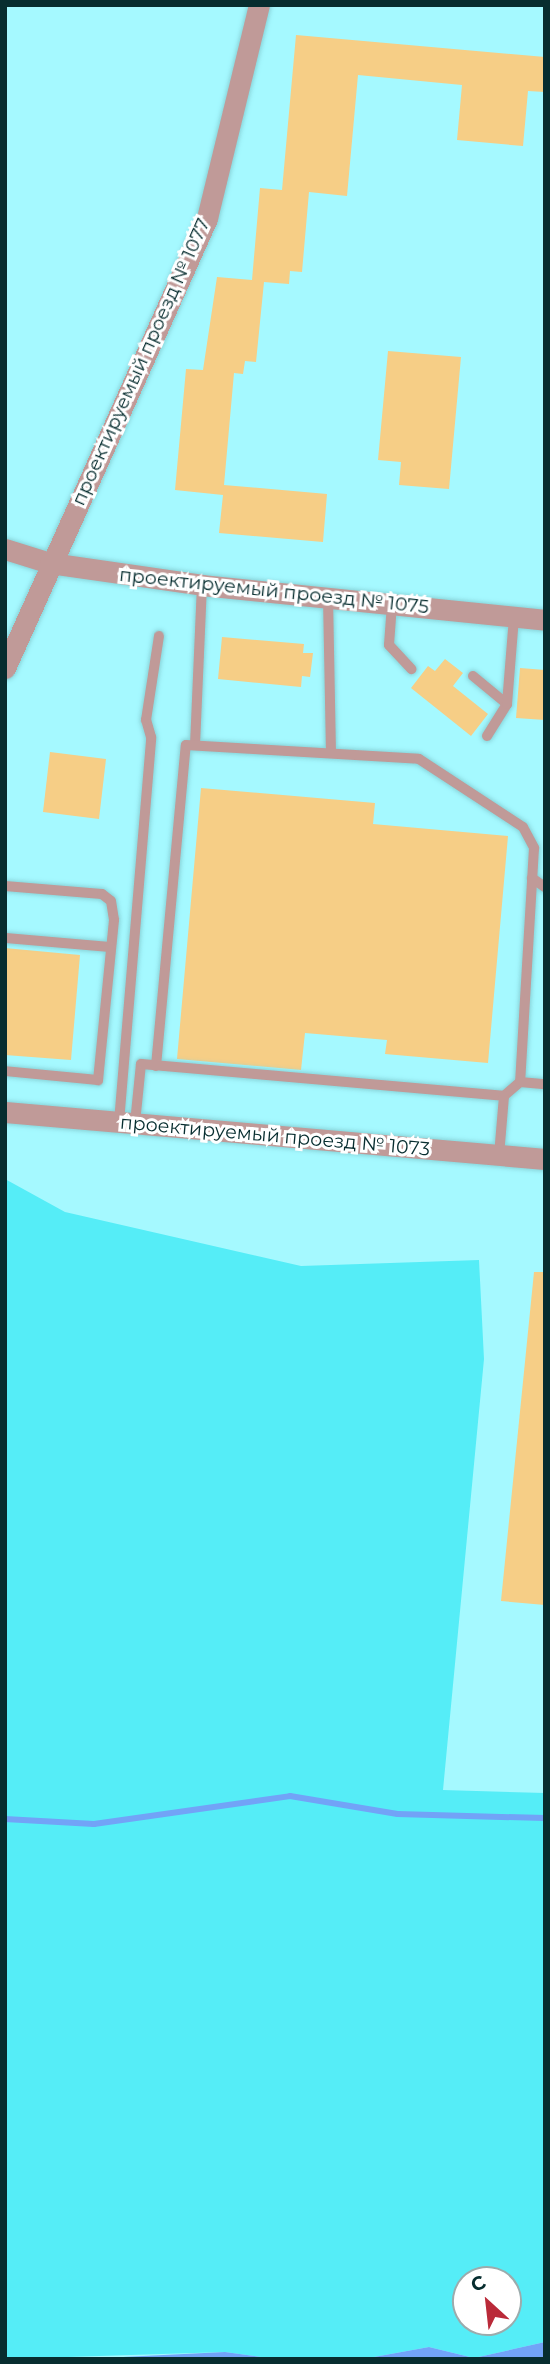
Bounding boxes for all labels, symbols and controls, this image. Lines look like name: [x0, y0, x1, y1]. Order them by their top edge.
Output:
street label: проектируемый проезд № 1077: [67, 215, 215, 509]
street label: проектируемый проезд № 1075: [118, 563, 430, 619]
street label: проектируемый проезд № 1073: [119, 1111, 431, 1161]
north arrow: [452, 2266, 522, 2336]
text: С: [467, 2270, 490, 2297]

